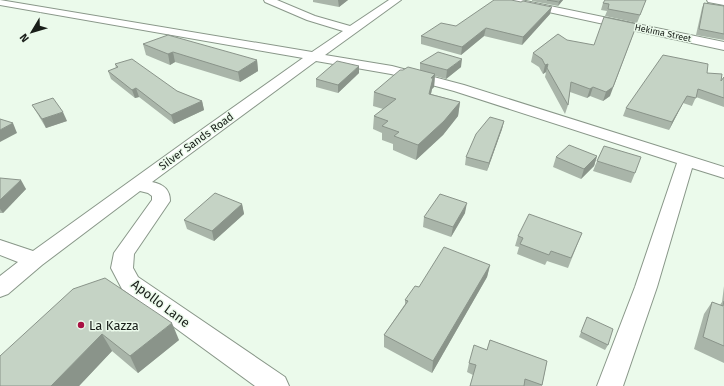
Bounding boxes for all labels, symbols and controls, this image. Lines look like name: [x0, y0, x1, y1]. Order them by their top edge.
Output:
north arrow: [12, 12, 52, 52]
street label: Hekima Street: [634, 22, 693, 44]
text: N: [17, 31, 32, 45]
street label: Silver Sands Road: [156, 110, 236, 173]
street label: Apollo Lane: [128, 277, 193, 330]
place label: La Kazza: [89, 318, 139, 333]
marker: La Kazza: [76, 320, 86, 330]

